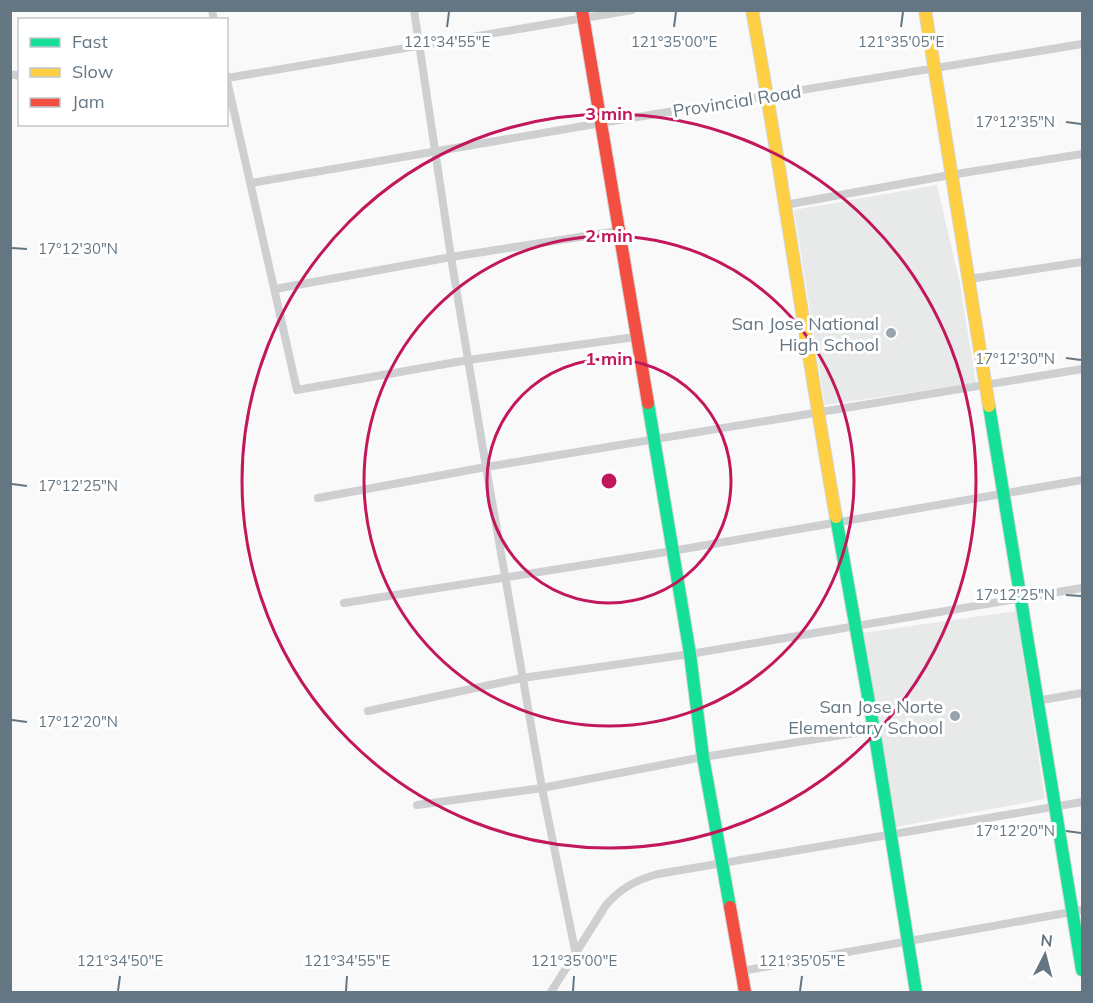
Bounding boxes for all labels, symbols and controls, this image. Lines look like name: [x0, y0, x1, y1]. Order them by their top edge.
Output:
legend: [18, 18, 228, 126]
text: Fast: [72, 30, 108, 53]
text: 121°34'55"E: [404, 32, 490, 51]
text: 121°35'00"E: [631, 32, 717, 51]
text: 121°35'05"E: [858, 32, 944, 51]
text: Slow: [72, 60, 114, 83]
street label: Provincial Road: [671, 80, 803, 122]
text: Jam: [72, 90, 105, 113]
text: 3 min: [585, 102, 633, 125]
text: 17°12'35"N: [975, 112, 1055, 131]
text: 2 min: [585, 224, 633, 247]
text: 17°12'30"N: [38, 239, 118, 258]
place label: San Jose National High School: [731, 312, 879, 356]
marker: San Jose National High School: [884, 326, 898, 340]
text: 1 min: [585, 347, 633, 370]
text: 17°12'30"N: [975, 349, 1055, 368]
centre of rings: [599, 471, 619, 491]
text: 17°12'25"N: [38, 476, 118, 495]
text: 17°12'25"N: [975, 585, 1055, 604]
place label: San Jose Norte Elementary School: [788, 695, 943, 739]
marker: San Jose Norte Elementary School: [948, 709, 962, 723]
text: 17°12'20"N: [38, 712, 118, 731]
text: 17°12'20"N: [975, 821, 1055, 840]
north arrow: [1015, 925, 1075, 985]
text: N: [1040, 930, 1054, 951]
text: 121°34'50"E: [77, 951, 163, 970]
text: 121°34'55"E: [304, 951, 390, 970]
text: 121°35'00"E: [531, 951, 617, 970]
text: 121°35'05"E: [759, 951, 845, 970]

